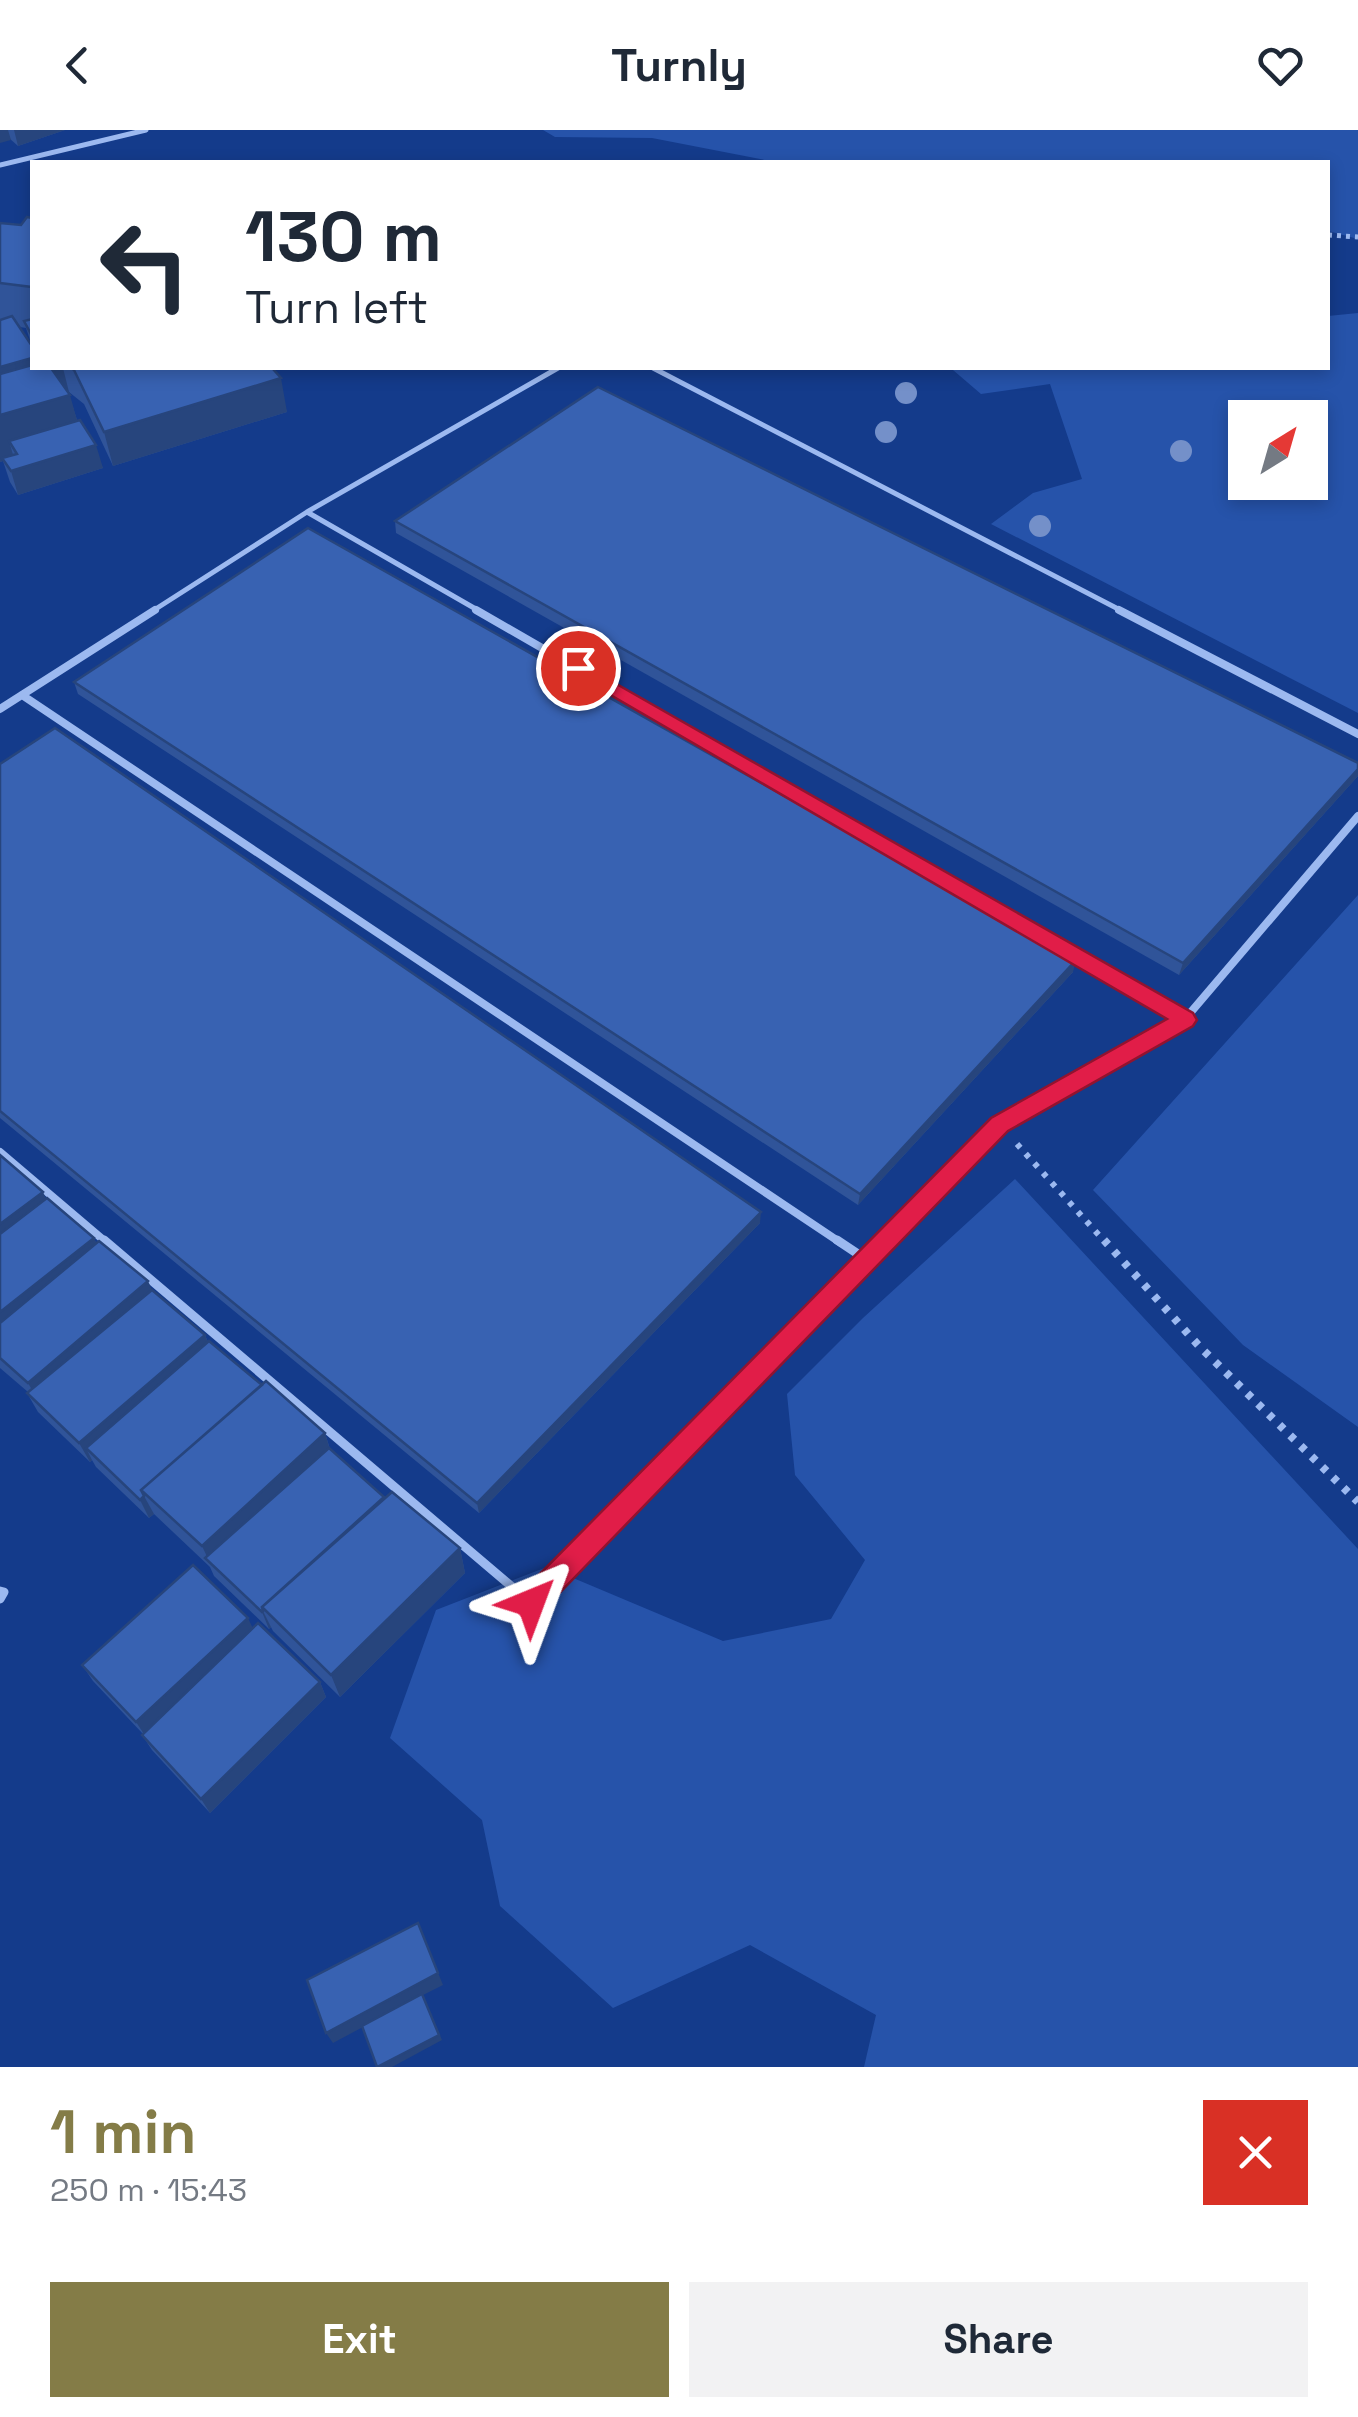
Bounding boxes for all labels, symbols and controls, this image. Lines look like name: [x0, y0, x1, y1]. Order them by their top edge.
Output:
text: Turnly: [611, 37, 747, 94]
icon: back: [50, 38, 105, 93]
icon: heart: [1253, 38, 1308, 93]
text: 130 m: [245, 192, 442, 281]
icon: left: [80, 200, 210, 330]
text: Turn left: [245, 279, 428, 336]
north arrow: [1228, 400, 1328, 500]
map controls: [1228, 400, 1328, 500]
pin: [536, 626, 621, 711]
icon: arrive: [551, 641, 606, 696]
position arrow: [479, 1551, 583, 1655]
text: 1 min: [50, 2094, 197, 2171]
button: close: [1203, 2100, 1308, 2205]
text: 250 m · 15:43: [50, 2170, 247, 2210]
button: Exit: [50, 2282, 669, 2397]
button: Share: [689, 2282, 1308, 2397]

